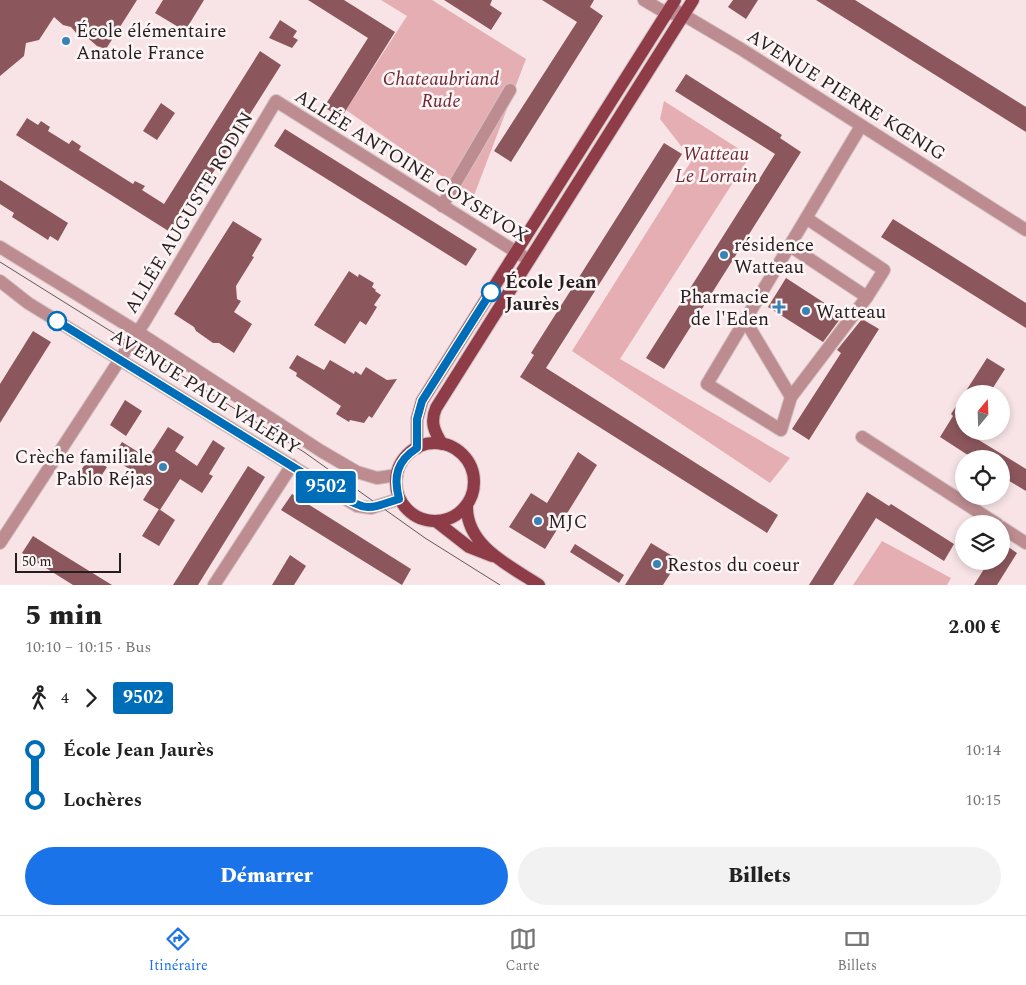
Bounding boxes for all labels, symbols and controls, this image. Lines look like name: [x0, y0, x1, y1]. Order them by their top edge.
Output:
place label: École élémentaire Anatole France: [76, 17, 227, 68]
street label: AVENUE PIERRE KŒNIG: [741, 22, 951, 168]
marker: École élémentaire Anatole France: [60, 35, 72, 47]
park label: Chateaubriand Rude: [383, 65, 499, 116]
street label: ALLÉE ANTOINE COYSEVOX: [289, 82, 534, 250]
street label: ALLÉE AUGUSTE RODIN: [117, 106, 261, 319]
park label: Watteau Le Lorrain: [675, 140, 757, 191]
place label: résidence Watteau: [734, 231, 814, 282]
marker: résidence Watteau: [718, 249, 730, 261]
place label: École Jean Jaurès: [505, 268, 597, 319]
marker: École Jean Jaurès: [481, 282, 501, 302]
place label: Pharmacie de l'Eden: [679, 283, 769, 334]
place label: Watteau: [816, 298, 887, 327]
marker: Pharmacie de l'Eden: [773, 301, 785, 313]
marker: Watteau: [800, 305, 812, 317]
unlabelled marker: [47, 311, 67, 331]
street label: AVENUE PAUL VALÉRY: [105, 322, 306, 463]
north arrow: [955, 385, 1010, 440]
map controls: [955, 385, 1010, 570]
place label: Crèche familiale Pablo Réjas: [15, 443, 153, 494]
button: locate: [955, 450, 1010, 505]
marker: Crèche familiale Pablo Réjas: [157, 461, 169, 473]
line badge: 9502: [291, 471, 361, 503]
text: 9502: [306, 473, 346, 500]
place label: MJC: [548, 508, 587, 537]
marker: MJC: [532, 515, 544, 527]
button: layers: [955, 515, 1010, 570]
scale bar: [15, 550, 121, 573]
text: 50 m: [22, 551, 52, 572]
place label: Restos du coeur: [667, 551, 800, 580]
marker: Restos du coeur: [651, 558, 663, 570]
text: 5 min: [25, 594, 102, 637]
text: 2.00 €: [949, 613, 1001, 642]
text: 10:10 – 10:15 · Bus: [25, 635, 151, 659]
icon: walk: [25, 684, 53, 712]
icon: forward: [77, 684, 105, 712]
text: 9502: [123, 684, 163, 711]
text: 4: [61, 686, 69, 710]
text: École Jean Jaurès: [63, 736, 214, 765]
text: 10:14: [965, 738, 1001, 762]
text: Lochères: [63, 786, 142, 815]
text: 10:15: [965, 788, 1001, 812]
button: Démarrer: [25, 847, 508, 905]
button: Billets: [518, 847, 1001, 905]
tab: Itinéraire: [149, 925, 208, 976]
tab: Carte: [506, 925, 540, 976]
tab: Billets: [838, 925, 877, 976]

